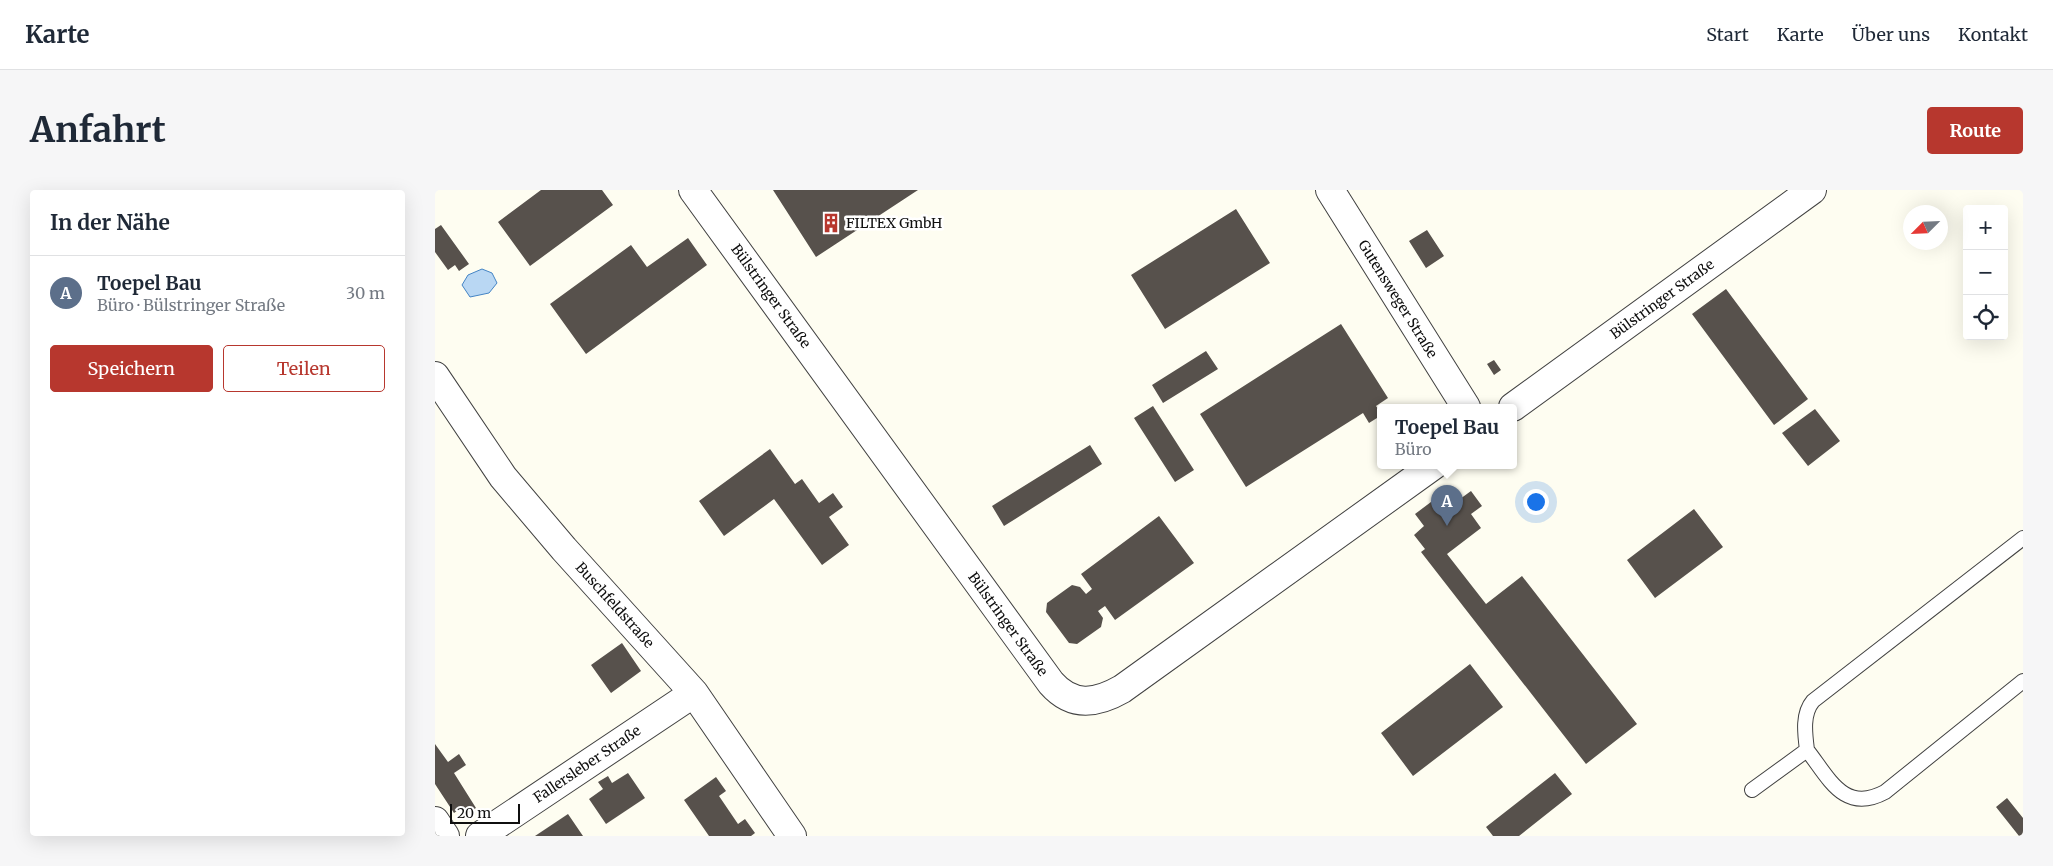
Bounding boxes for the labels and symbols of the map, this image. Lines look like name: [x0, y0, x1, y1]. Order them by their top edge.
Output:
north arrow: [1903, 205, 1948, 250]
building icon: FILTEX GmbH: [820, 212, 842, 234]
place label: FILTEX GmbH: [846, 214, 942, 232]
street label: Gutensweger Straße: [1354, 237, 1442, 361]
street label: Bülstringer Straße: [727, 240, 815, 352]
street label: Bülstringer Straße: [1606, 255, 1718, 343]
pin: A: [1431, 485, 1463, 526]
your location: [1523, 489, 1549, 515]
street label: Buschfeldstraße: [572, 558, 658, 652]
street label: Bülstringer Straße: [964, 568, 1052, 680]
street label: Fallersleber Straße: [530, 721, 644, 807]
scale bar: [450, 801, 520, 824]

